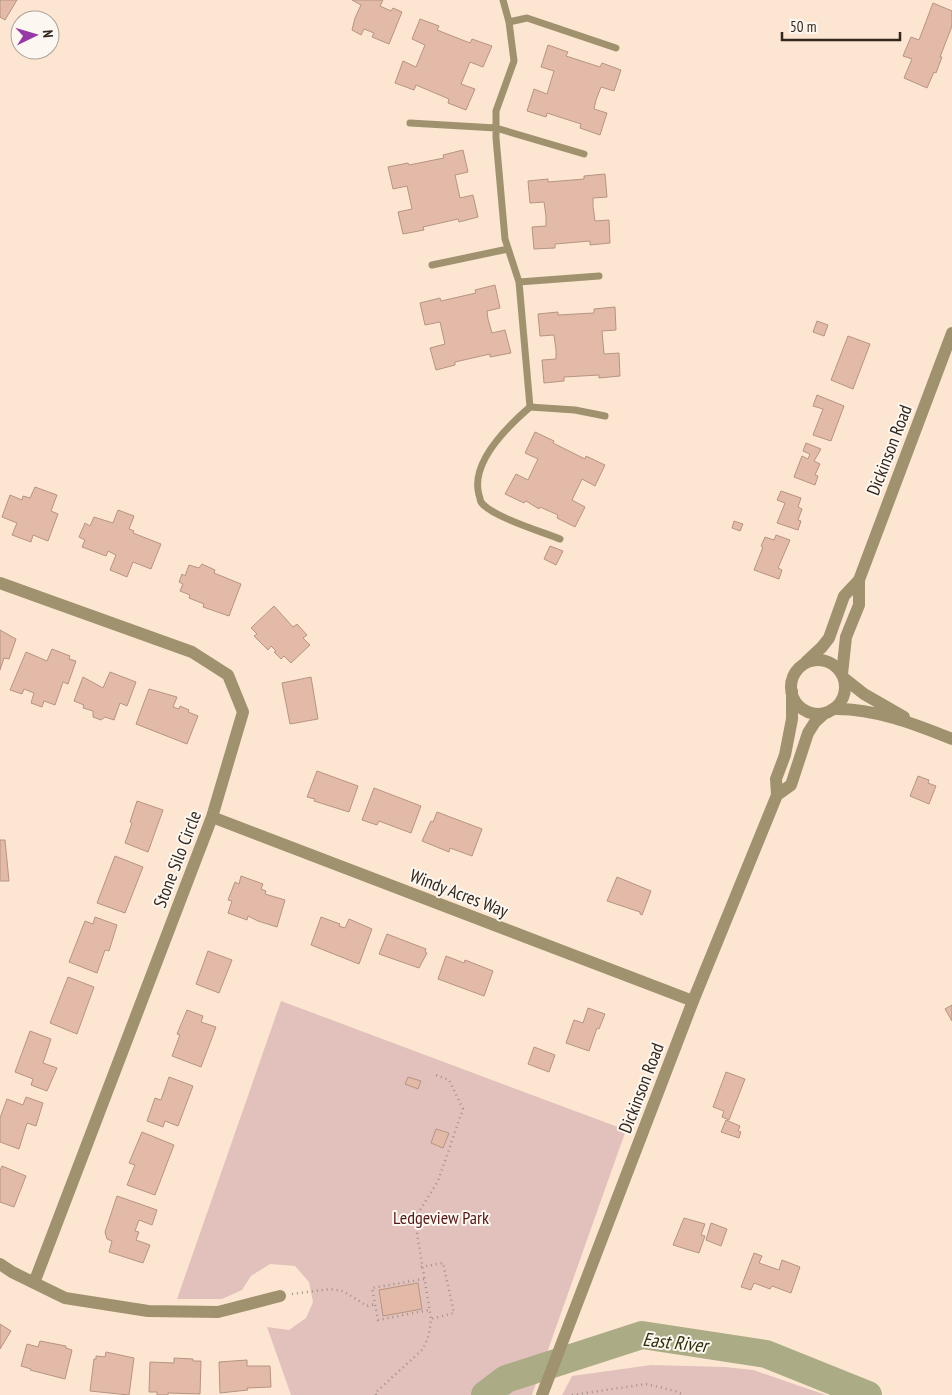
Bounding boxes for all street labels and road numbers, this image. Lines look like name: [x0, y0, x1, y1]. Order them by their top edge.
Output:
street label: Dickinson Road: [861, 402, 917, 498]
street label: Stone Silo Circle: [148, 807, 206, 911]
street label: Windy Acres Way: [407, 864, 512, 922]
street label: Dickinson Road: [613, 1040, 669, 1136]

